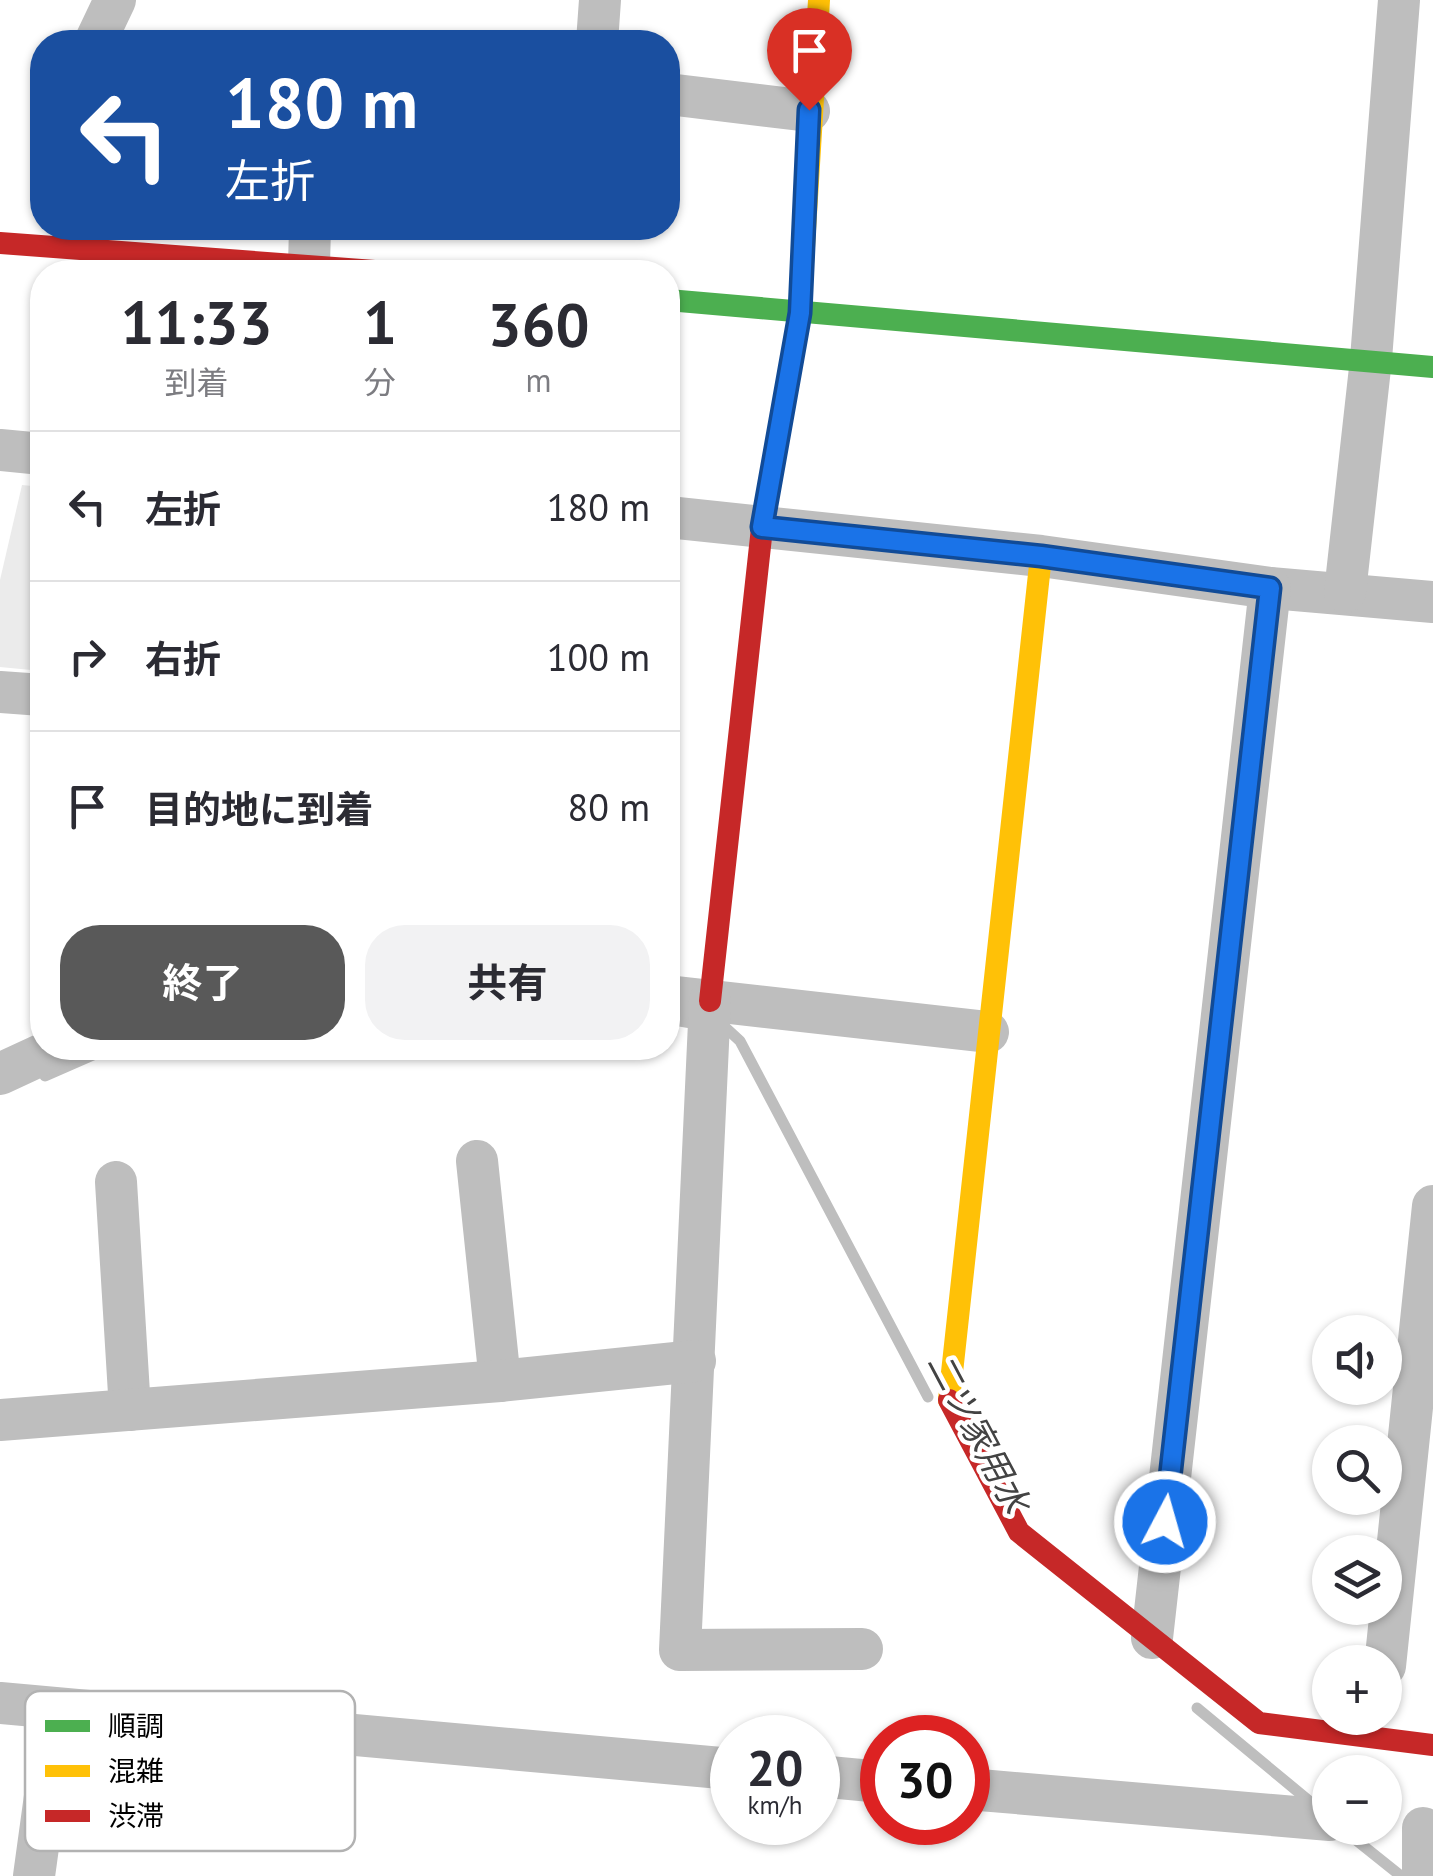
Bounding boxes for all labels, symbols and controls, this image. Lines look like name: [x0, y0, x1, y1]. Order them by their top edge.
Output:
pin: [767, 8, 852, 111]
icon: arrive: [782, 23, 837, 78]
text: 180 m: [225, 57, 418, 147]
icon: left: [60, 70, 190, 200]
text: 左折: [225, 151, 315, 209]
text: 11:33: [120, 283, 273, 361]
text: 1: [363, 283, 397, 361]
text: 360: [487, 285, 590, 363]
text: m: [526, 359, 552, 401]
text: 到着: [165, 361, 229, 403]
text: 分: [364, 361, 396, 403]
icon: left: [60, 479, 115, 534]
text: 180 m: [547, 482, 650, 531]
text: 左折: [145, 484, 221, 533]
icon: right: [60, 629, 115, 684]
text: 100 m: [547, 632, 650, 681]
text: 右折: [145, 634, 221, 683]
icon: arrive: [60, 779, 115, 834]
text: 80 m: [568, 782, 650, 831]
text: 目的地に到着: [145, 784, 373, 833]
button: 終了: [60, 925, 345, 1040]
button: 共有: [365, 925, 650, 1040]
map controls: [1312, 1315, 1402, 1845]
button: sound: [1312, 1315, 1402, 1405]
water label: 二ツ家用水: [917, 1344, 1042, 1524]
button: search: [1312, 1425, 1402, 1515]
position arrow: [1113, 1470, 1217, 1574]
button: layers: [1312, 1535, 1402, 1625]
button: +: [1312, 1645, 1402, 1735]
legend: [25, 1691, 355, 1851]
text: 順調: [108, 1707, 164, 1744]
speed limit sign: 30: [860, 1715, 990, 1845]
text: 20: [747, 1735, 803, 1800]
text: 混雑: [108, 1752, 164, 1789]
button: −: [1312, 1755, 1402, 1845]
text: km/h: [748, 1789, 802, 1821]
text: 渋滞: [108, 1797, 164, 1834]

